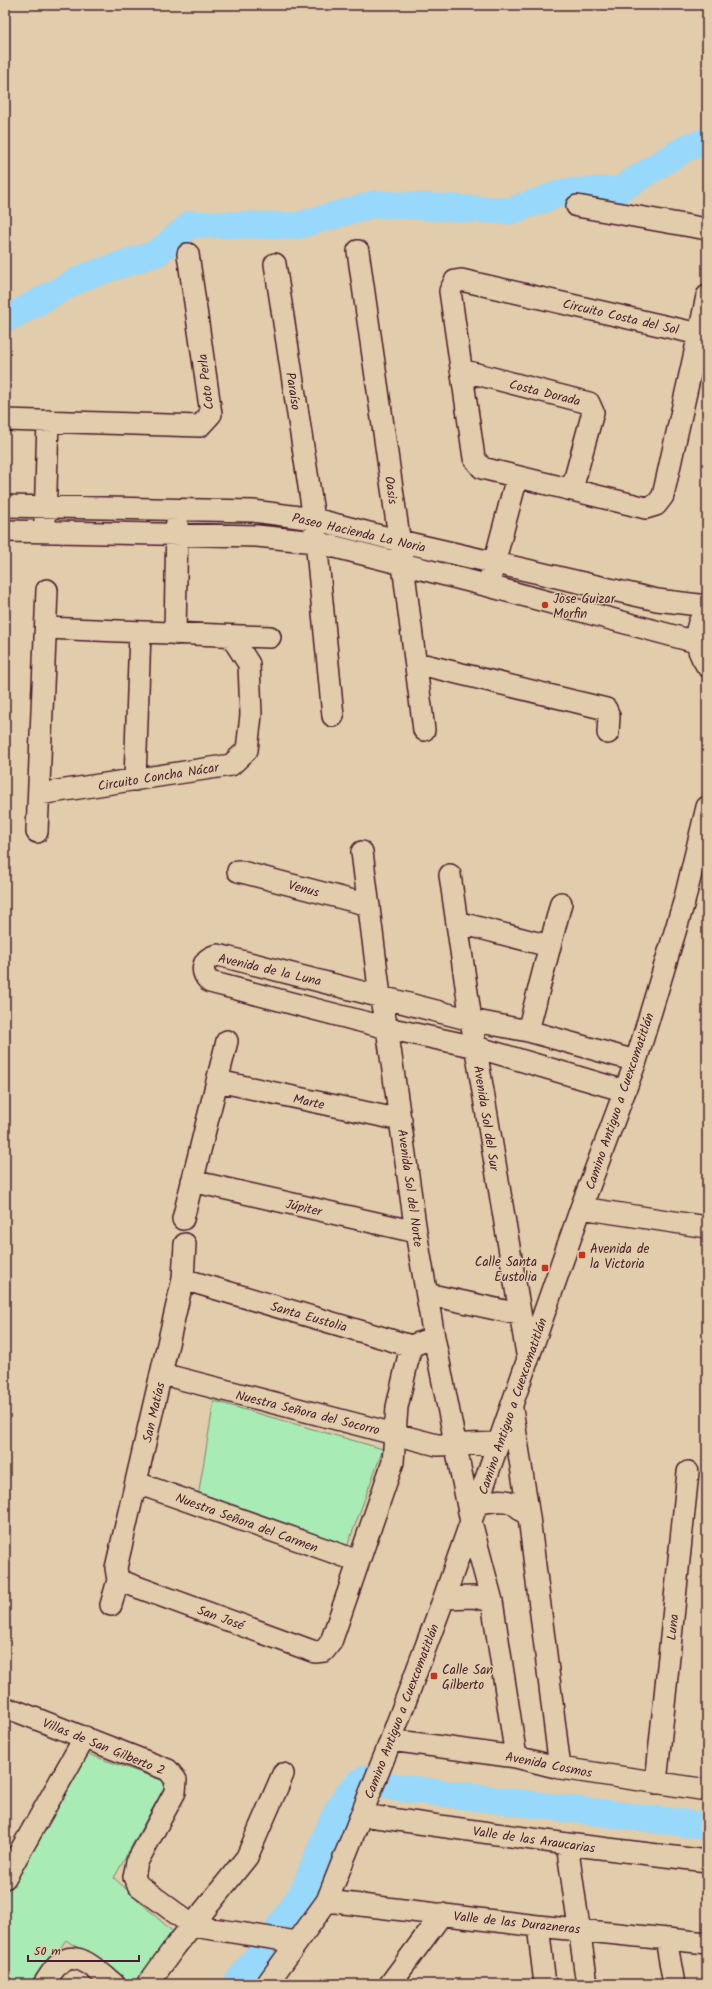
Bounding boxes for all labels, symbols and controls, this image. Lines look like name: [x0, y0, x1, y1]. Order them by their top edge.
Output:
street label: Circuito Costa del Sol: [560, 294, 681, 341]
street label: Coto Perla: [193, 353, 220, 411]
street label: Paraíso: [279, 371, 306, 412]
street label: Costa Dorada: [507, 374, 583, 412]
street label: Oasis: [378, 475, 403, 506]
street label: Paseo Hacienda La Noria: [290, 508, 428, 559]
place label: Jose Guizar Morfin: [553, 589, 616, 625]
marker: Jose Guizar Morfin: [540, 600, 550, 610]
street label: Circuito Concha Nácar: [96, 757, 221, 797]
street label: Venus: [286, 875, 322, 904]
street label: Avenida de la Luna: [216, 948, 323, 993]
street label: Camino Antiguo a Cuexcomatitlán: [580, 1010, 661, 1193]
street label: Avenida Sol del Sur: [467, 1064, 504, 1173]
street label: Marte: [291, 1089, 326, 1116]
street label: Avenida Sol del Norte: [391, 1128, 428, 1249]
street label: Júpiter: [283, 1194, 325, 1223]
place label: Avenida de la Victoria: [590, 1239, 650, 1275]
marker: Avenida de la Victoria: [577, 1250, 587, 1260]
place label: Calle Santa Eustolia: [475, 1252, 537, 1288]
marker: Calle Santa Eustolia: [540, 1263, 550, 1273]
street label: Santa Eustolia: [268, 1296, 349, 1338]
street label: Camino Antiguo a Cuexcomatitlán: [473, 1315, 554, 1498]
street label: San Matías: [137, 1380, 172, 1445]
street label: Nuestra Señora del Socorro: [233, 1385, 382, 1442]
street label: Nuestra Señora del Carmen: [172, 1488, 321, 1559]
street label: San José: [194, 1600, 248, 1637]
street label: Luna: [662, 1613, 685, 1641]
street label: Camino Antiguo a Cuexcomatitlán: [359, 1621, 446, 1802]
place label: Calle San Gilberto: [442, 1660, 493, 1696]
marker: Calle San Gilberto: [429, 1671, 439, 1681]
street label: Villas de San Gilberto 2: [39, 1713, 168, 1782]
street label: Avenida Cosmos: [503, 1747, 594, 1784]
street label: Valle de las Araucarias: [471, 1821, 597, 1860]
street label: Valle de las Durazneras: [452, 1906, 582, 1941]
scale bar: [28, 1937, 139, 1963]
text: 50 m: [34, 1942, 61, 1961]

